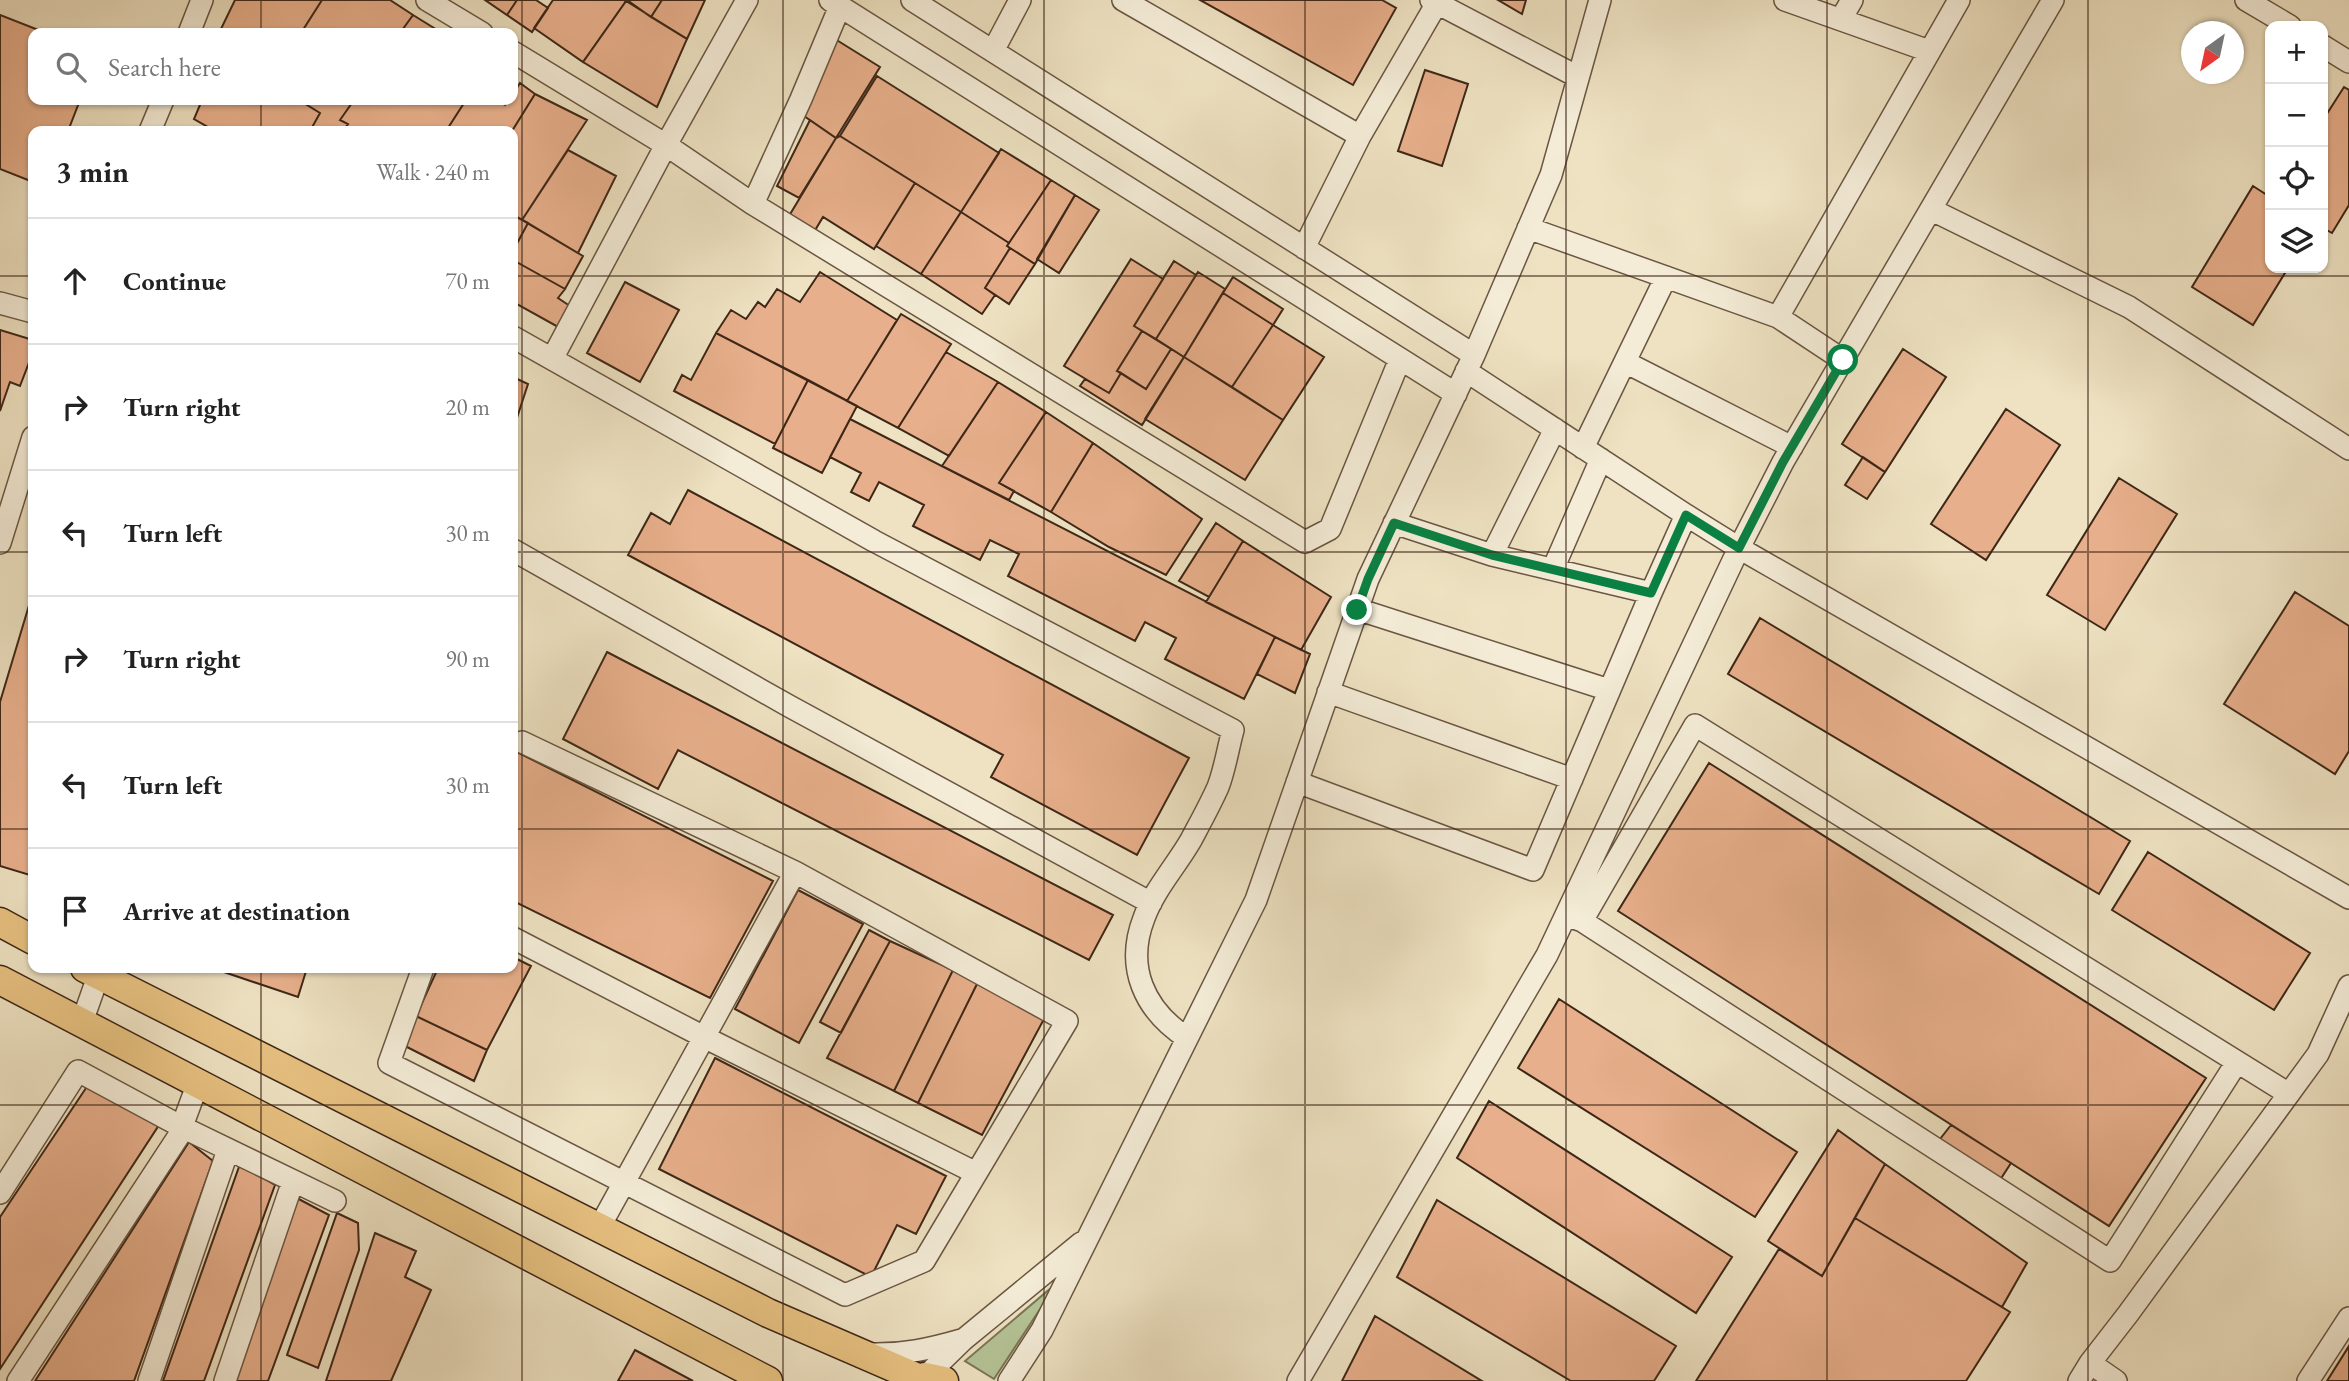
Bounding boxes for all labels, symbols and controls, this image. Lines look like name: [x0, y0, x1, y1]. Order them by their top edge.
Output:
north arrow: [2181, 21, 2244, 84]
map controls: [2265, 21, 2328, 273]
button: +: [2265, 21, 2328, 84]
search box: [28, 28, 518, 105]
icon: search: [52, 48, 90, 86]
text: Search here: [108, 50, 221, 84]
button: −: [2265, 84, 2328, 147]
button: locate: [2265, 147, 2328, 210]
text: 3 min: [56, 152, 129, 191]
text: Walk · 240 m: [376, 157, 490, 187]
button: layers: [2265, 210, 2328, 273]
icon: ahead: [56, 262, 94, 300]
text: Continue: [123, 264, 226, 298]
text: 70 m: [445, 266, 490, 296]
route start: [1827, 344, 1858, 375]
icon: right: [56, 388, 94, 426]
text: Turn right: [123, 390, 241, 424]
text: 20 m: [445, 392, 490, 422]
icon: left: [56, 514, 94, 552]
text: Turn left: [123, 516, 222, 550]
text: 30 m: [445, 518, 490, 548]
route end: [1341, 594, 1372, 625]
icon: right: [56, 640, 94, 678]
text: Turn right: [123, 642, 241, 676]
text: 90 m: [445, 644, 490, 674]
icon: left: [56, 766, 94, 804]
text: Turn left: [123, 768, 222, 802]
text: 30 m: [445, 770, 490, 800]
icon: arrive: [56, 892, 94, 930]
text: Arrive at destination: [123, 894, 350, 928]

